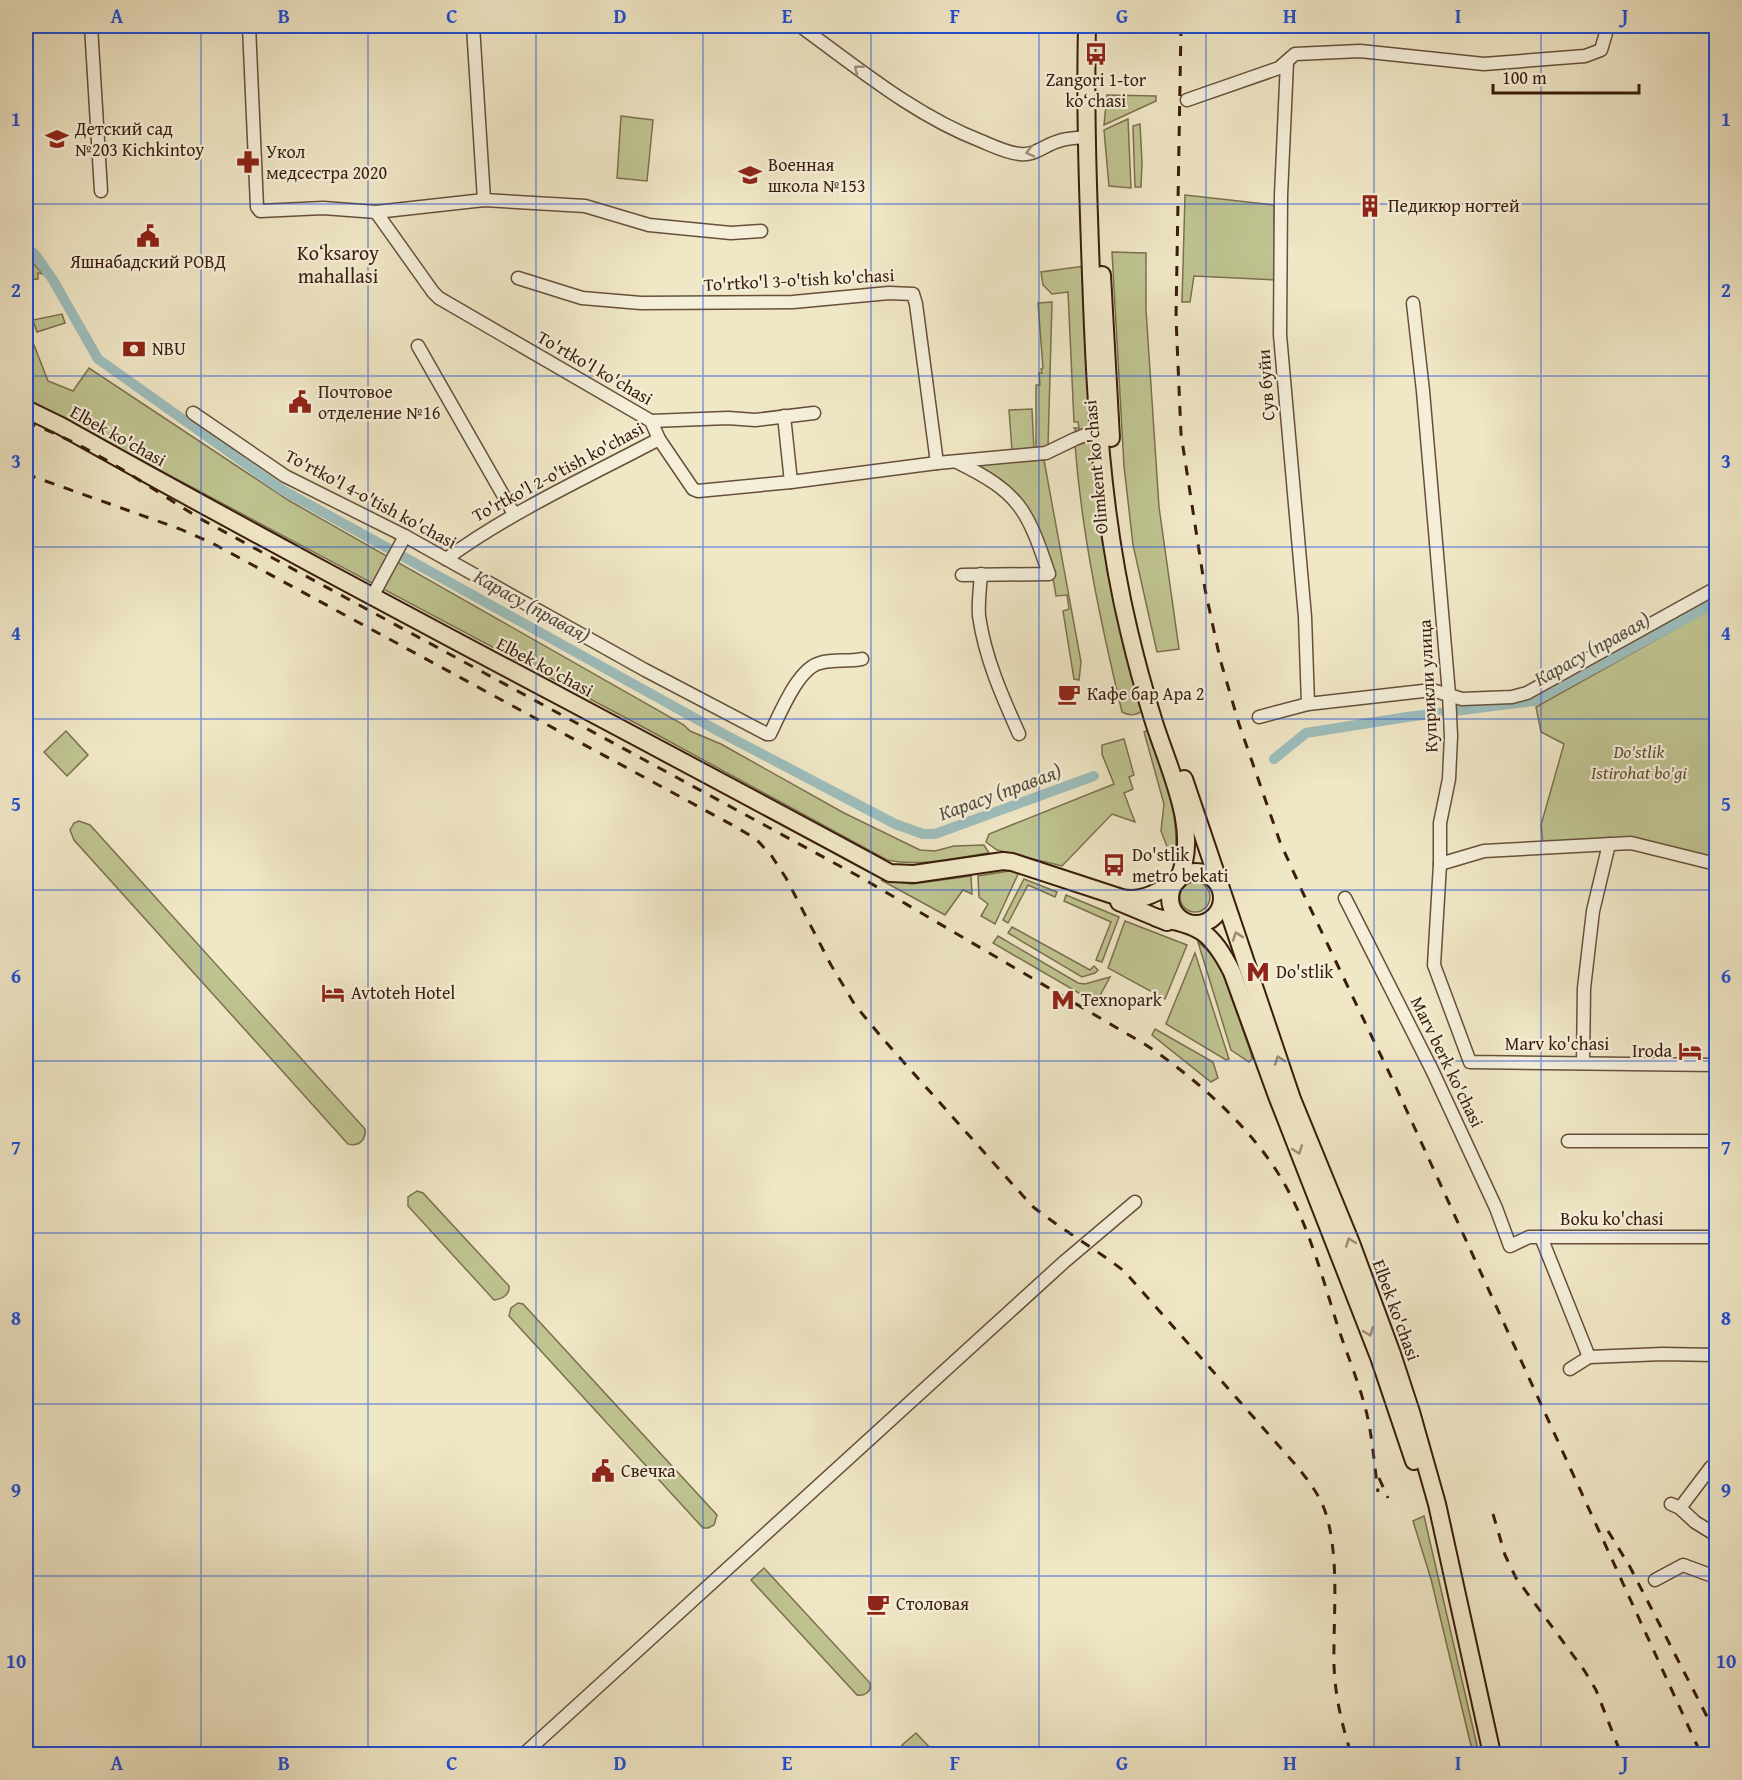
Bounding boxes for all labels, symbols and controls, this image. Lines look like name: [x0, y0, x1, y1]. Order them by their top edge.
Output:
text: A: [111, 1, 124, 30]
text: B: [278, 1, 290, 30]
text: C: [446, 1, 458, 30]
text: D: [613, 1, 627, 30]
text: E: [782, 1, 793, 30]
text: F: [950, 1, 960, 30]
text: G: [1116, 1, 1128, 30]
text: H: [1283, 1, 1297, 30]
text: I: [1455, 1, 1461, 30]
text: J: [1619, 1, 1629, 30]
bus stop icon: Zangori 1-tor ko‘chasi: [1083, 41, 1109, 67]
scale bar: [1493, 57, 1638, 95]
text: 100 m: [1502, 64, 1547, 91]
one-way arrow: [854, 65, 865, 76]
place label: Zangori 1-tor ko‘chasi: [1046, 66, 1147, 114]
text: 1: [11, 104, 21, 133]
text: 1: [1721, 104, 1731, 133]
place label: Детский сад №203 Kichkintoy: [74, 115, 204, 163]
school or university icon: Детский сад №203 Kichkintoy: [44, 126, 70, 152]
place label: Укол медсестра 2020: [266, 138, 387, 186]
one-way arrow: [1025, 145, 1035, 158]
pharmacy icon: Укол медсестра 2020: [235, 149, 261, 175]
place label: Военная школа №153: [768, 151, 866, 199]
school or university icon: Военная школа №153: [737, 162, 763, 188]
place label: Педикюр ногтей: [1388, 192, 1520, 219]
building icon: Педикюр ногтей: [1357, 193, 1383, 219]
public building icon: Яшнабадский РОВД: [135, 223, 161, 249]
district label: Koʻksaroy mahallasi: [297, 238, 379, 290]
place label: Яшнабадский РОВД: [69, 248, 226, 275]
street label: To'rtko'l 3-o'tish ko'chasi: [703, 261, 895, 298]
text: 2: [11, 275, 21, 304]
text: 2: [1721, 275, 1731, 304]
street label: To'rtko'l ko'chasi: [532, 323, 658, 412]
place label: NBU: [152, 335, 186, 362]
bank icon: NBU: [121, 336, 147, 362]
street label: Сув буйи: [1250, 348, 1281, 422]
place label: Почтовое отделение №16: [318, 378, 440, 426]
public building icon: Почтовое отделение №16: [287, 389, 313, 415]
street label: Elbek ko'chasi: [65, 398, 171, 473]
street label: Olimkent ko'chasi: [1076, 399, 1115, 535]
street label: To'rtko'l 2-o'tish ko'chasi: [467, 415, 648, 528]
street label: To'rtko'l 4-o'tish ko'chasi: [281, 442, 462, 555]
text: 3: [11, 446, 21, 475]
text: 3: [1721, 446, 1731, 475]
water label: Карасу (правая): [469, 562, 596, 650]
water label: Карасу (правая): [1528, 605, 1655, 693]
text: 4: [11, 618, 21, 647]
street label: Куприкли улица: [1411, 618, 1444, 753]
text: 4: [1721, 618, 1731, 647]
street label: Elbek ko'chasi: [492, 630, 598, 703]
place label: Кафе бар Ара 2: [1087, 680, 1204, 707]
cafe icon: Кафе бар Ара 2: [1056, 681, 1082, 707]
park label: Do'stlik Istirohat bo'gi: [1591, 738, 1687, 786]
water label: Карасу (правая): [934, 756, 1065, 827]
text: 5: [11, 789, 21, 818]
text: 5: [1721, 789, 1731, 818]
place label: Do'stlik metro bekati: [1132, 841, 1229, 889]
bus stop icon: Do'stlik metro bekati: [1101, 852, 1127, 878]
one-way arrow: [1232, 931, 1245, 942]
place label: Do'stlik: [1276, 958, 1334, 985]
metro station icon: Do'stlik: [1245, 959, 1271, 985]
text: 6: [11, 961, 21, 990]
text: 6: [1721, 961, 1731, 990]
place label: Avtoteh Hotel: [351, 979, 455, 1006]
hotel icon: Avtoteh Hotel: [320, 980, 346, 1006]
place label: Texnopark: [1081, 986, 1163, 1013]
metro station icon: Texnopark: [1050, 987, 1076, 1013]
street label: Marv berk ko'chasi: [1404, 992, 1491, 1132]
street label: Marv ko'chasi: [1505, 1030, 1609, 1057]
place label: Iroda: [1632, 1037, 1672, 1064]
hotel icon: Iroda: [1677, 1038, 1703, 1064]
one-way arrow: [1274, 1056, 1287, 1066]
text: 7: [11, 1132, 21, 1161]
text: 7: [1721, 1132, 1731, 1161]
one-way arrow: [1291, 1144, 1303, 1155]
street label: Boku ko'chasi: [1560, 1205, 1664, 1232]
one-way arrow: [1345, 1237, 1357, 1248]
street label: Elbek ko'chasi: [1366, 1255, 1427, 1364]
text: 8: [11, 1303, 21, 1332]
text: 8: [1721, 1303, 1731, 1332]
one-way arrow: [1362, 1326, 1375, 1337]
place label: Свечка: [621, 1457, 676, 1484]
public building icon: Свечка: [590, 1458, 616, 1484]
text: 9: [11, 1475, 21, 1504]
text: 9: [1721, 1475, 1731, 1504]
place label: Столовая: [896, 1590, 969, 1617]
cafe icon: Столовая: [865, 1591, 891, 1617]
text: 10: [6, 1646, 26, 1675]
text: 10: [1716, 1646, 1736, 1675]
text: A: [111, 1748, 124, 1777]
text: B: [278, 1748, 290, 1777]
text: C: [446, 1748, 458, 1777]
text: D: [613, 1748, 627, 1777]
text: E: [782, 1748, 793, 1777]
text: F: [950, 1748, 960, 1777]
text: G: [1116, 1748, 1128, 1777]
text: H: [1283, 1748, 1297, 1777]
text: I: [1455, 1748, 1461, 1777]
text: J: [1619, 1748, 1629, 1777]

